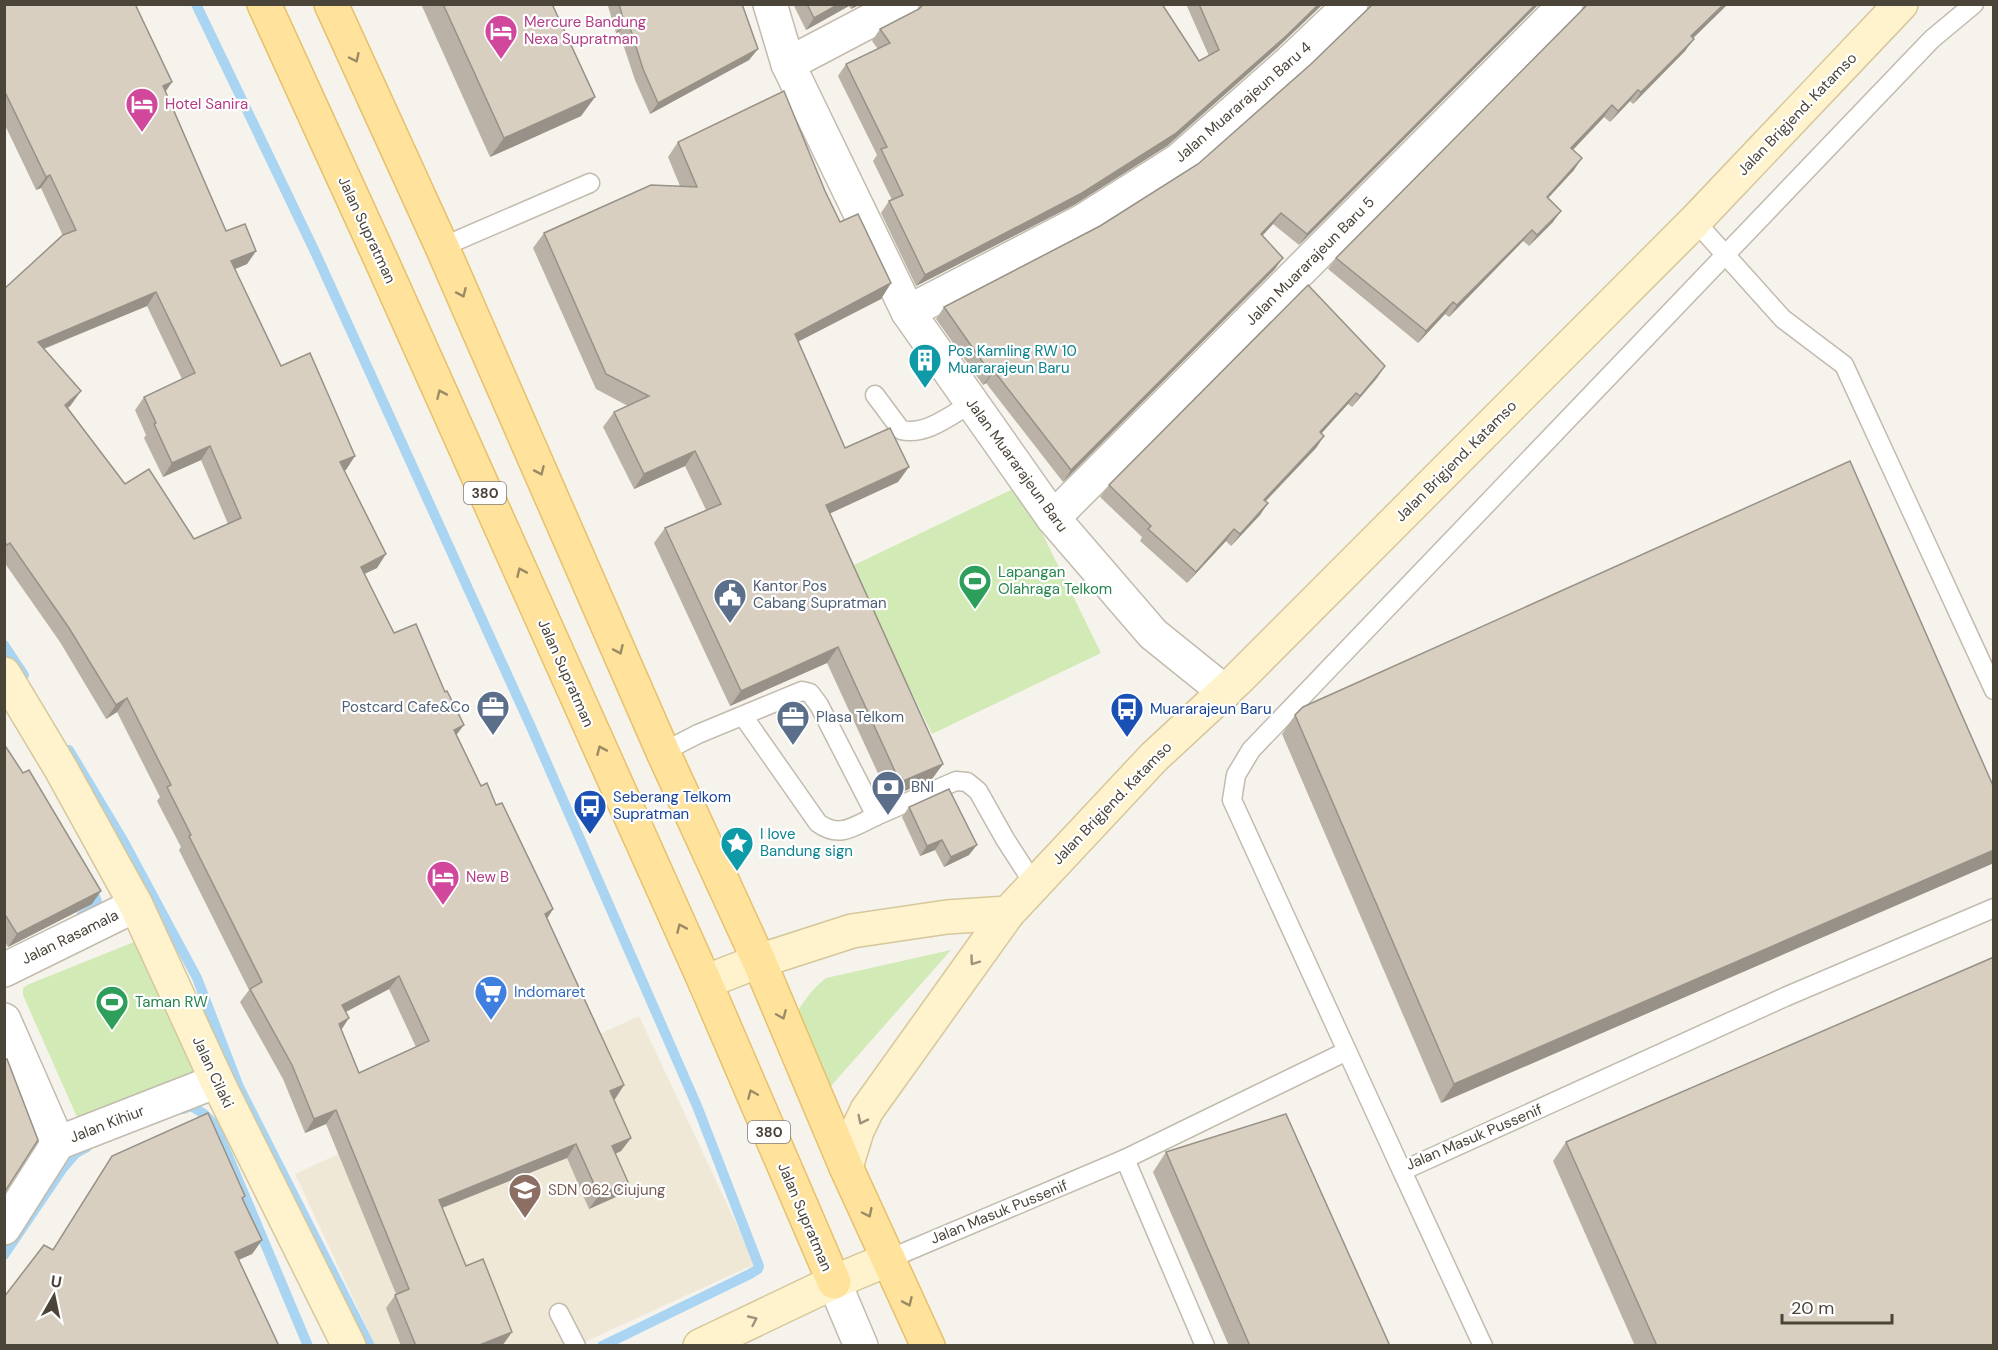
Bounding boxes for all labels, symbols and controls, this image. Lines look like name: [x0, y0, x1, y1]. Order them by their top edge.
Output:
place label: Mercure Bandung Nexa Supratman: [524, 12, 646, 49]
hotel icon: Mercure Bandung Nexa Supratman: [483, 13, 519, 60]
street label: Jalan Muararajeun Baru 4: [1171, 37, 1315, 167]
street label: Jalan Brigjend. Katamso: [1733, 48, 1861, 180]
one-way arrow: [348, 51, 360, 62]
hotel icon: Hotel Sanira: [124, 86, 160, 133]
place label: Hotel Sanira: [165, 94, 248, 114]
street label: Jalan Supratman: [333, 173, 401, 287]
street label: Jalan Muararajeun Baru 5: [1241, 192, 1379, 330]
one-way arrow: [455, 286, 467, 297]
place label: Pos Kamling RW 10 Muararajeun Baru: [948, 341, 1077, 378]
building icon: Pos Kamling RW 10 Muararajeun Baru: [907, 342, 943, 389]
one-way arrow: [437, 390, 449, 401]
street label: Jalan Muararajeun Baru: [962, 394, 1072, 536]
street label: Jalan Brigjend. Katamso: [1391, 396, 1521, 526]
one-way arrow: [533, 465, 545, 476]
road number: 380: [464, 482, 506, 504]
place label: Lapangan Olahraga Telkom: [998, 562, 1112, 599]
sports icon: Lapangan Olahraga Telkom: [957, 563, 993, 610]
one-way arrow: [516, 568, 528, 579]
place label: Kantor Pos Cabang Supratman: [753, 576, 887, 613]
public building icon: Kantor Pos Cabang Supratman: [712, 577, 748, 624]
street label: Jalan Supratman: [533, 616, 599, 730]
one-way arrow: [611, 643, 623, 654]
office icon: Postcard Cafe&Co: [475, 689, 511, 736]
bus stop icon: Muararajeun Baru: [1109, 691, 1145, 738]
place label: Postcard Cafe&Co: [342, 697, 470, 717]
office icon: Plasa Telkom: [775, 699, 811, 746]
place label: Muararajeun Baru: [1150, 699, 1272, 719]
place label: Plasa Telkom: [816, 707, 904, 727]
street label: Jalan Brigjend. Katamso: [1048, 737, 1176, 869]
one-way arrow: [596, 746, 608, 757]
bank icon: BNI: [870, 769, 906, 816]
place label: BNI: [911, 777, 934, 797]
place label: Seberang Telkom Supratman: [613, 787, 731, 824]
bus stop icon: Seberang Telkom Supratman: [572, 788, 608, 835]
place label: I love Bandung sign: [760, 824, 853, 861]
place icon: I love Bandung sign: [719, 825, 755, 872]
hotel icon: New B: [425, 859, 461, 906]
place label: New B: [466, 867, 509, 887]
street label: Jalan Rasamala: [18, 905, 122, 969]
one-way arrow: [676, 924, 688, 935]
one-way arrow: [970, 954, 981, 965]
supermarket icon: Indomaret: [473, 974, 509, 1021]
place label: Indomaret: [514, 982, 585, 1002]
sports icon: Taman RW: [94, 984, 130, 1031]
place label: Taman RW: [135, 992, 208, 1012]
one-way arrow: [775, 1009, 787, 1020]
street label: Jalan Cilaki: [188, 1033, 238, 1111]
one-way arrow: [747, 1089, 759, 1100]
street label: Jalan Masuk Pussenif: [1403, 1099, 1545, 1175]
street label: Jalan Kihiur: [67, 1100, 148, 1147]
one-way arrow: [858, 1114, 869, 1125]
road number: 380: [748, 1121, 790, 1143]
street label: Jalan Supratman: [773, 1160, 837, 1274]
school or university icon: SDN 062 Ciujung: [507, 1172, 543, 1219]
street label: Jalan Masuk Pussenif: [927, 1175, 1071, 1249]
place label: SDN 062 Ciujung: [548, 1180, 665, 1200]
one-way arrow: [860, 1206, 872, 1217]
north arrow: [24, 1266, 84, 1326]
text: U: [49, 1270, 63, 1293]
scale bar: [1782, 1287, 1892, 1325]
one-way arrow: [901, 1296, 913, 1307]
text: 20 m: [1791, 1296, 1834, 1320]
one-way arrow: [746, 1316, 757, 1328]

